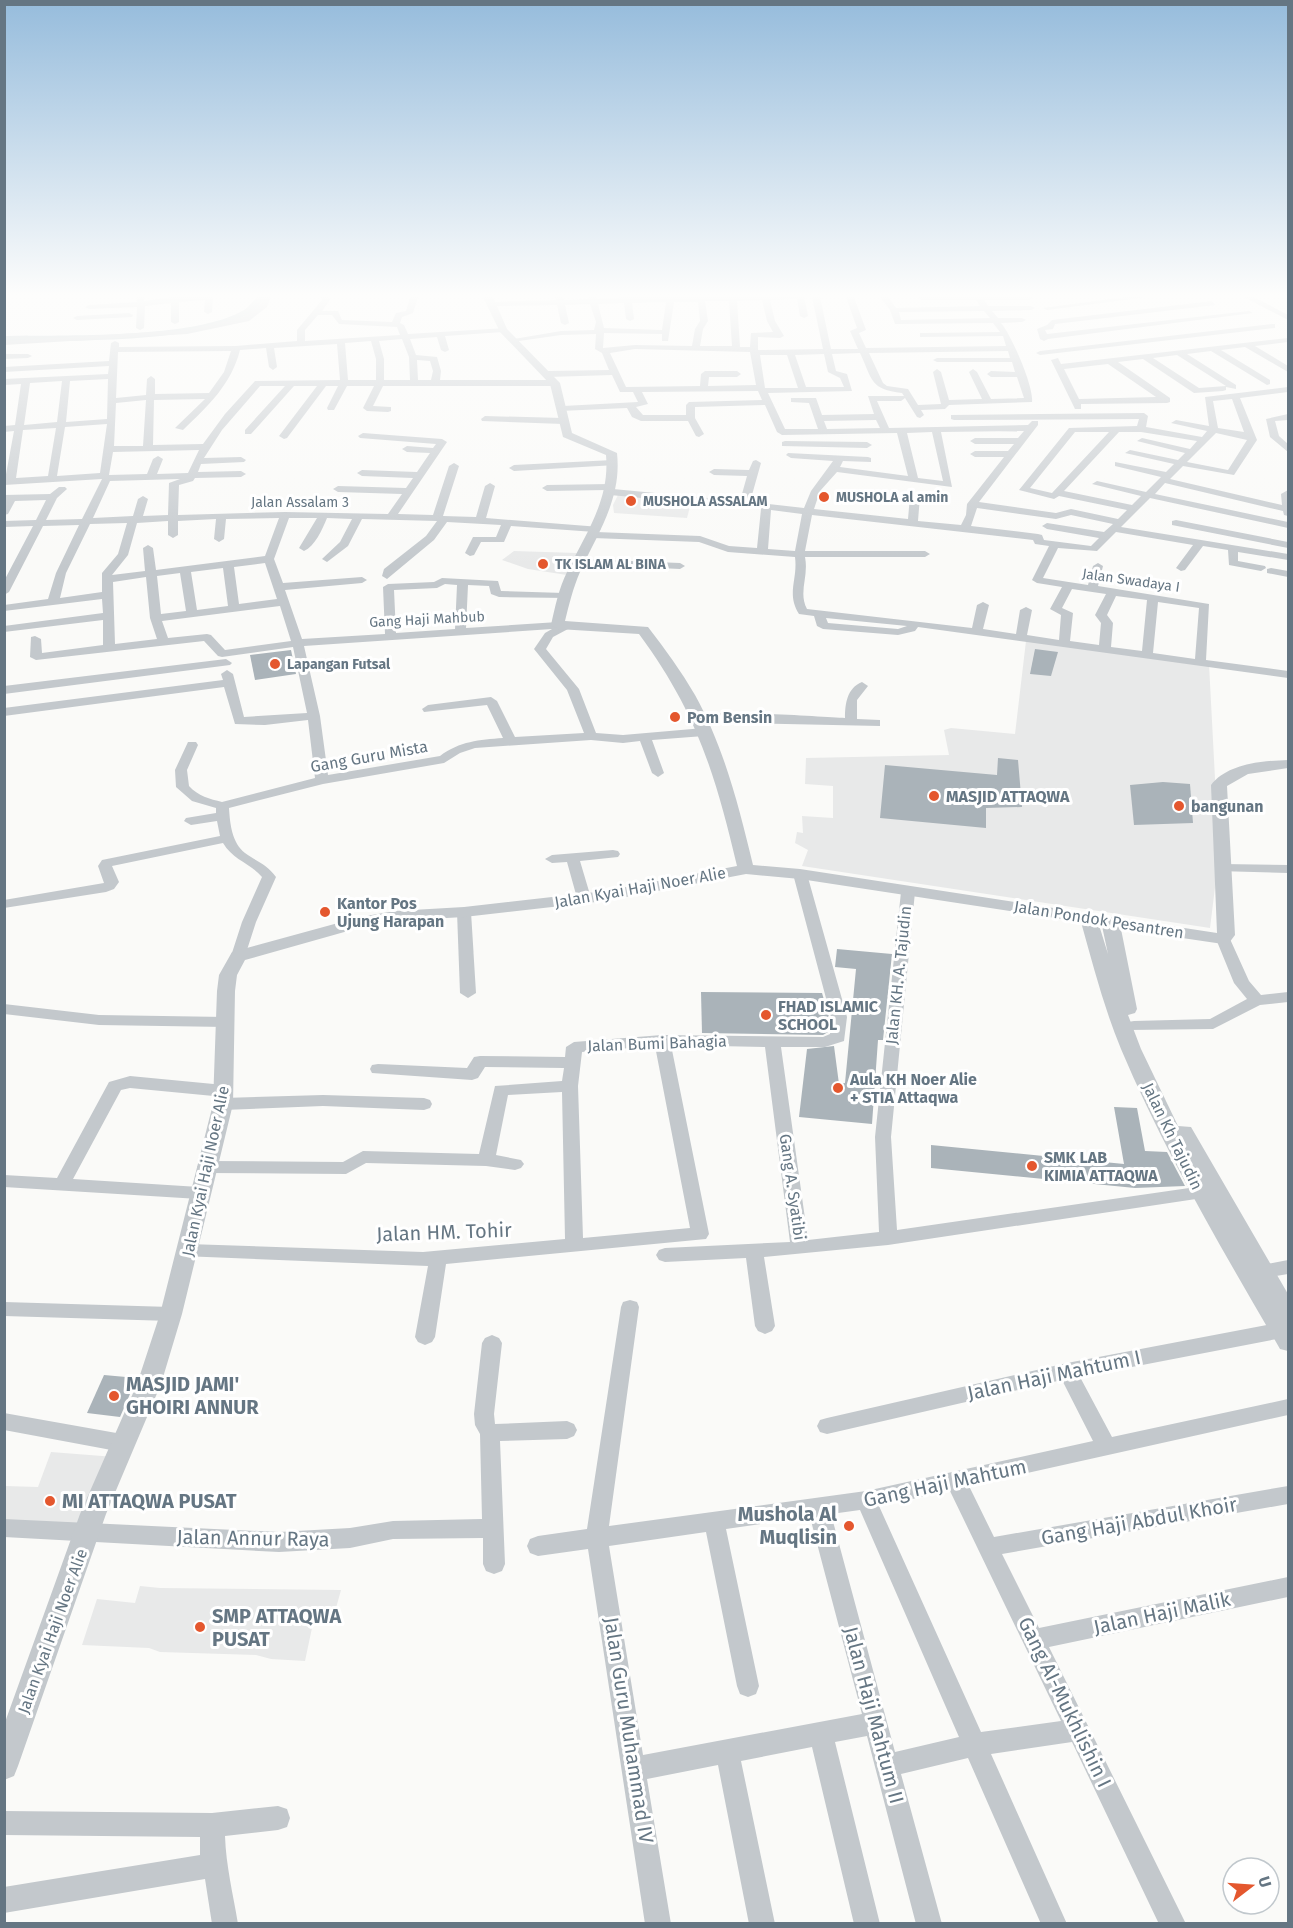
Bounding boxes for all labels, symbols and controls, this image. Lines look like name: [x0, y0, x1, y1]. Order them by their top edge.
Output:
place label: MUSHOLA al amin: [836, 489, 948, 506]
marker: MUSHOLA al amin: [817, 490, 831, 504]
place label: MUSHOLA ASSALAM: [643, 493, 768, 510]
street label: Jalan Assalam 3: [251, 494, 349, 511]
marker: MUSHOLA ASSALAM: [624, 494, 638, 508]
place label: TK ISLAM AL BINA: [555, 556, 666, 573]
marker: TK ISLAM AL BINA: [536, 557, 550, 571]
street label: Jalan Swadaya I: [1081, 565, 1181, 596]
street label: Gang Haji Mahbub: [369, 608, 485, 631]
place label: Lapangan Futsal: [287, 656, 391, 673]
marker: Lapangan Futsal: [268, 657, 282, 671]
place label: Pom Bensin: [687, 708, 772, 727]
marker: Pom Bensin: [668, 710, 682, 724]
street label: Gang Guru Mista: [309, 737, 429, 776]
place label: MASJID ATTAQWA: [946, 787, 1070, 806]
marker: MASJID ATTAQWA: [927, 789, 941, 803]
place label: bangunan: [1191, 797, 1263, 816]
marker: bangunan: [1172, 799, 1186, 813]
street label: Jalan Kyai Haji Noer Alie: [553, 863, 727, 912]
place label: Kantor Pos Ujung Harapan: [337, 894, 444, 931]
street label: Jalan Pondok Pesantren: [1013, 897, 1185, 942]
marker: Kantor Pos Ujung Harapan: [318, 905, 332, 919]
street label: Jalan KH. A. Tajudin: [882, 905, 915, 1045]
place label: FHAD ISLAMIC SCHOOL: [778, 997, 879, 1034]
marker: FHAD ISLAMIC SCHOOL: [759, 1008, 773, 1022]
street label: Jalan Bumi Bahagia: [587, 1032, 727, 1055]
place label: Aula KH Noer Alie + STIA Attaqwa: [849, 1070, 977, 1107]
street label: Jalan Kh Tajudin: [1138, 1080, 1207, 1193]
marker: Aula KH Noer Alie + STIA Attaqwa: [831, 1081, 845, 1095]
street label: Jalan Kyai Haji Noer Alie: [178, 1084, 233, 1258]
street label: Gang A. Syatibi: [776, 1133, 809, 1241]
place label: SMK LAB KIMIA ATTAQWA: [1044, 1148, 1158, 1185]
marker: SMK LAB KIMIA ATTAQWA: [1025, 1159, 1039, 1173]
street label: Jalan HM. Tohir: [376, 1218, 513, 1246]
street label: Jalan Haji Mahtum I: [965, 1345, 1143, 1405]
place label: MASJID JAMI' GHOIRI ANNUR: [126, 1372, 259, 1419]
marker: MASJID JAMI' GHOIRI ANNUR: [107, 1389, 121, 1403]
street label: Gang Haji Mahtum: [861, 1454, 1029, 1512]
place label: MI ATTAQWA PUSAT: [62, 1489, 237, 1513]
street label: Gang Haji Abdul Khoir: [1039, 1492, 1239, 1550]
marker: MI ATTAQWA PUSAT: [43, 1494, 57, 1508]
place label: Mushola Al Muqlisin: [738, 1502, 837, 1549]
marker: Mushola Al Muqlisin: [842, 1519, 856, 1533]
street label: Jalan Annur Raya: [176, 1525, 330, 1551]
street label: Jalan Kyai Haji Noer Alie: [14, 1546, 91, 1716]
street label: Jalan Haji Malik: [1091, 1587, 1233, 1639]
place label: SMP ATTAQWA PUSAT: [212, 1604, 342, 1651]
street label: Gang AI-Mukhlishin I: [1013, 1613, 1117, 1791]
street label: Jalan Guru Muhammad IV: [599, 1615, 659, 1845]
marker: SMP ATTAQWA PUSAT: [193, 1620, 207, 1634]
street label: Jalan Haji Mahtum II: [839, 1624, 909, 1806]
north arrow: [1221, 1856, 1281, 1916]
text: U: [1254, 1874, 1275, 1890]

